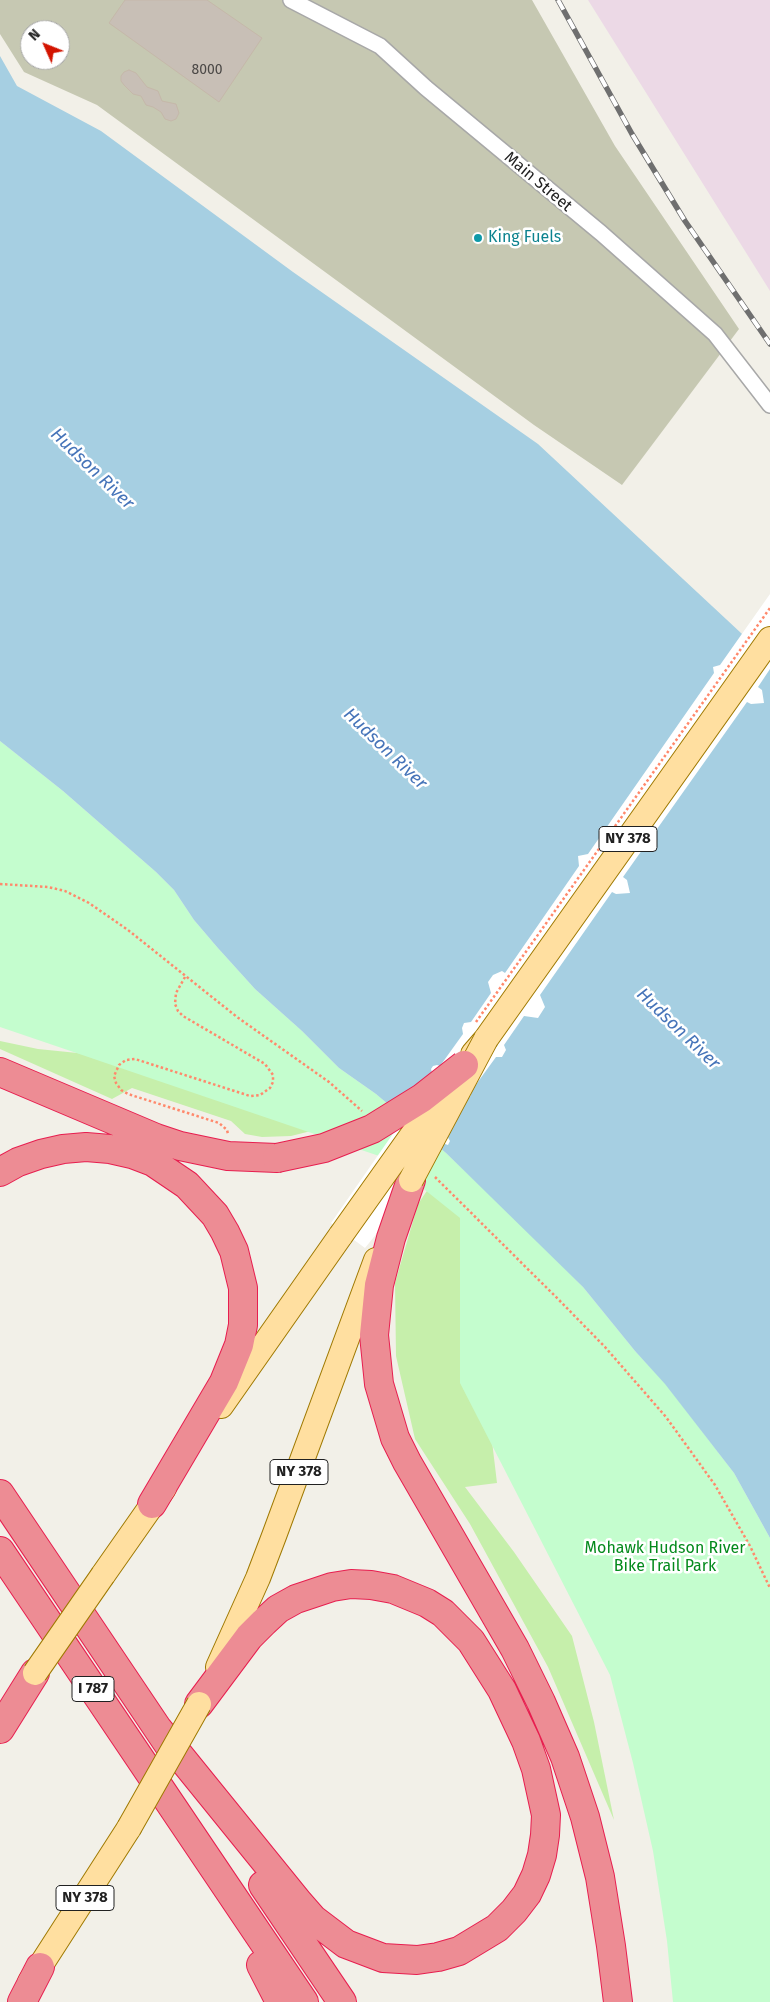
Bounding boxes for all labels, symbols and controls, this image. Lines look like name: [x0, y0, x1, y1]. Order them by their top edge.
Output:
north arrow: [20, 20, 70, 70]
text: N: [25, 26, 44, 44]
house number: 8000: [191, 62, 223, 78]
street label: Main Street: [500, 148, 576, 216]
place label: King Fuels: [488, 228, 561, 248]
marker: King Fuels: [472, 232, 484, 244]
water label: Hudson River: [46, 424, 138, 514]
water label: Hudson River: [339, 704, 431, 794]
road number: NY 378: [599, 826, 657, 852]
water label: Hudson River: [632, 984, 724, 1074]
road number: NY 378: [270, 1460, 328, 1484]
park label: Mohawk Hudson River Bike Trail Park: [585, 1539, 745, 1577]
road number: I 787: [72, 1676, 114, 1702]
road number: NY 378: [56, 1886, 114, 1910]

